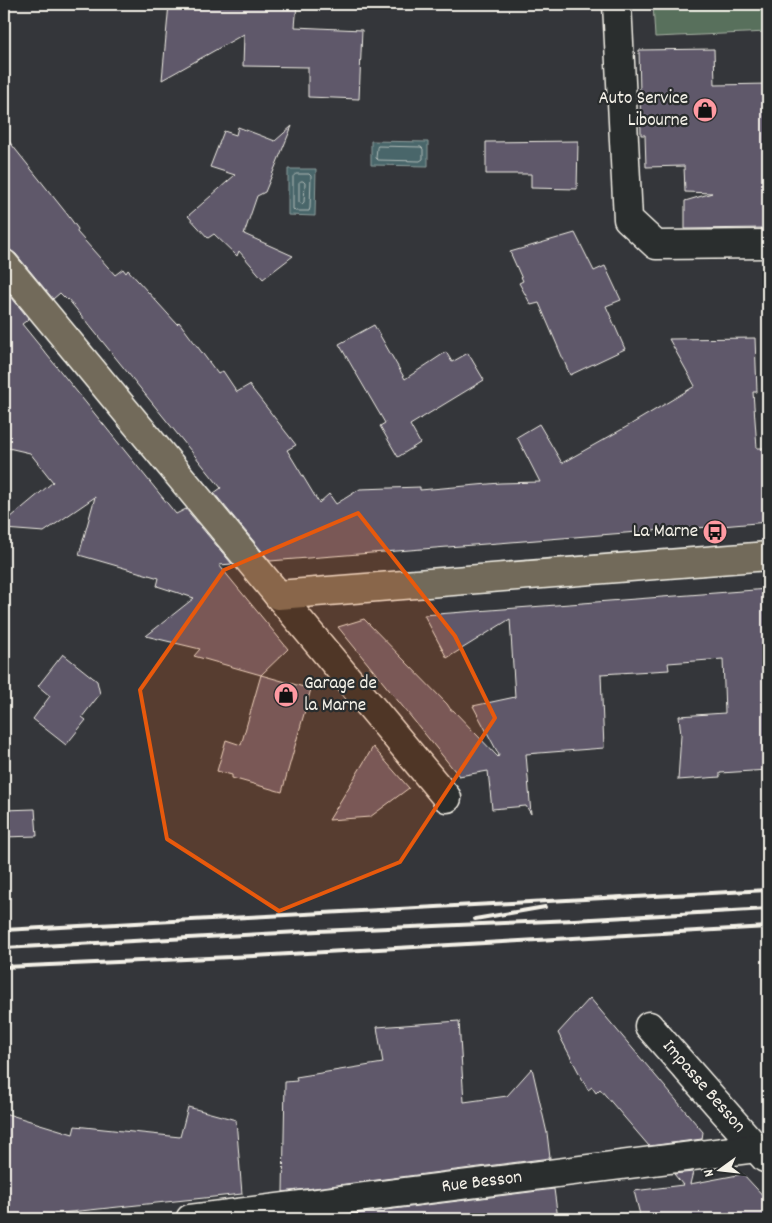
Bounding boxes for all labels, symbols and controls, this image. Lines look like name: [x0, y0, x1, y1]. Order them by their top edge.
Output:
place label: Auto Service Libourne: [598, 86, 688, 135]
shop icon: Auto Service Libourne: [692, 97, 718, 123]
place label: La Marne: [633, 519, 698, 546]
bus stop icon: La Marne: [702, 519, 728, 545]
place label: Garage de la Marne: [304, 671, 377, 720]
shop icon: Garage de la Marne: [273, 682, 299, 708]
street label: Impasse Besson: [655, 1034, 751, 1140]
north arrow: [694, 1146, 744, 1196]
street label: Rue Besson: [440, 1165, 524, 1201]
text: N: [699, 1167, 720, 1179]

